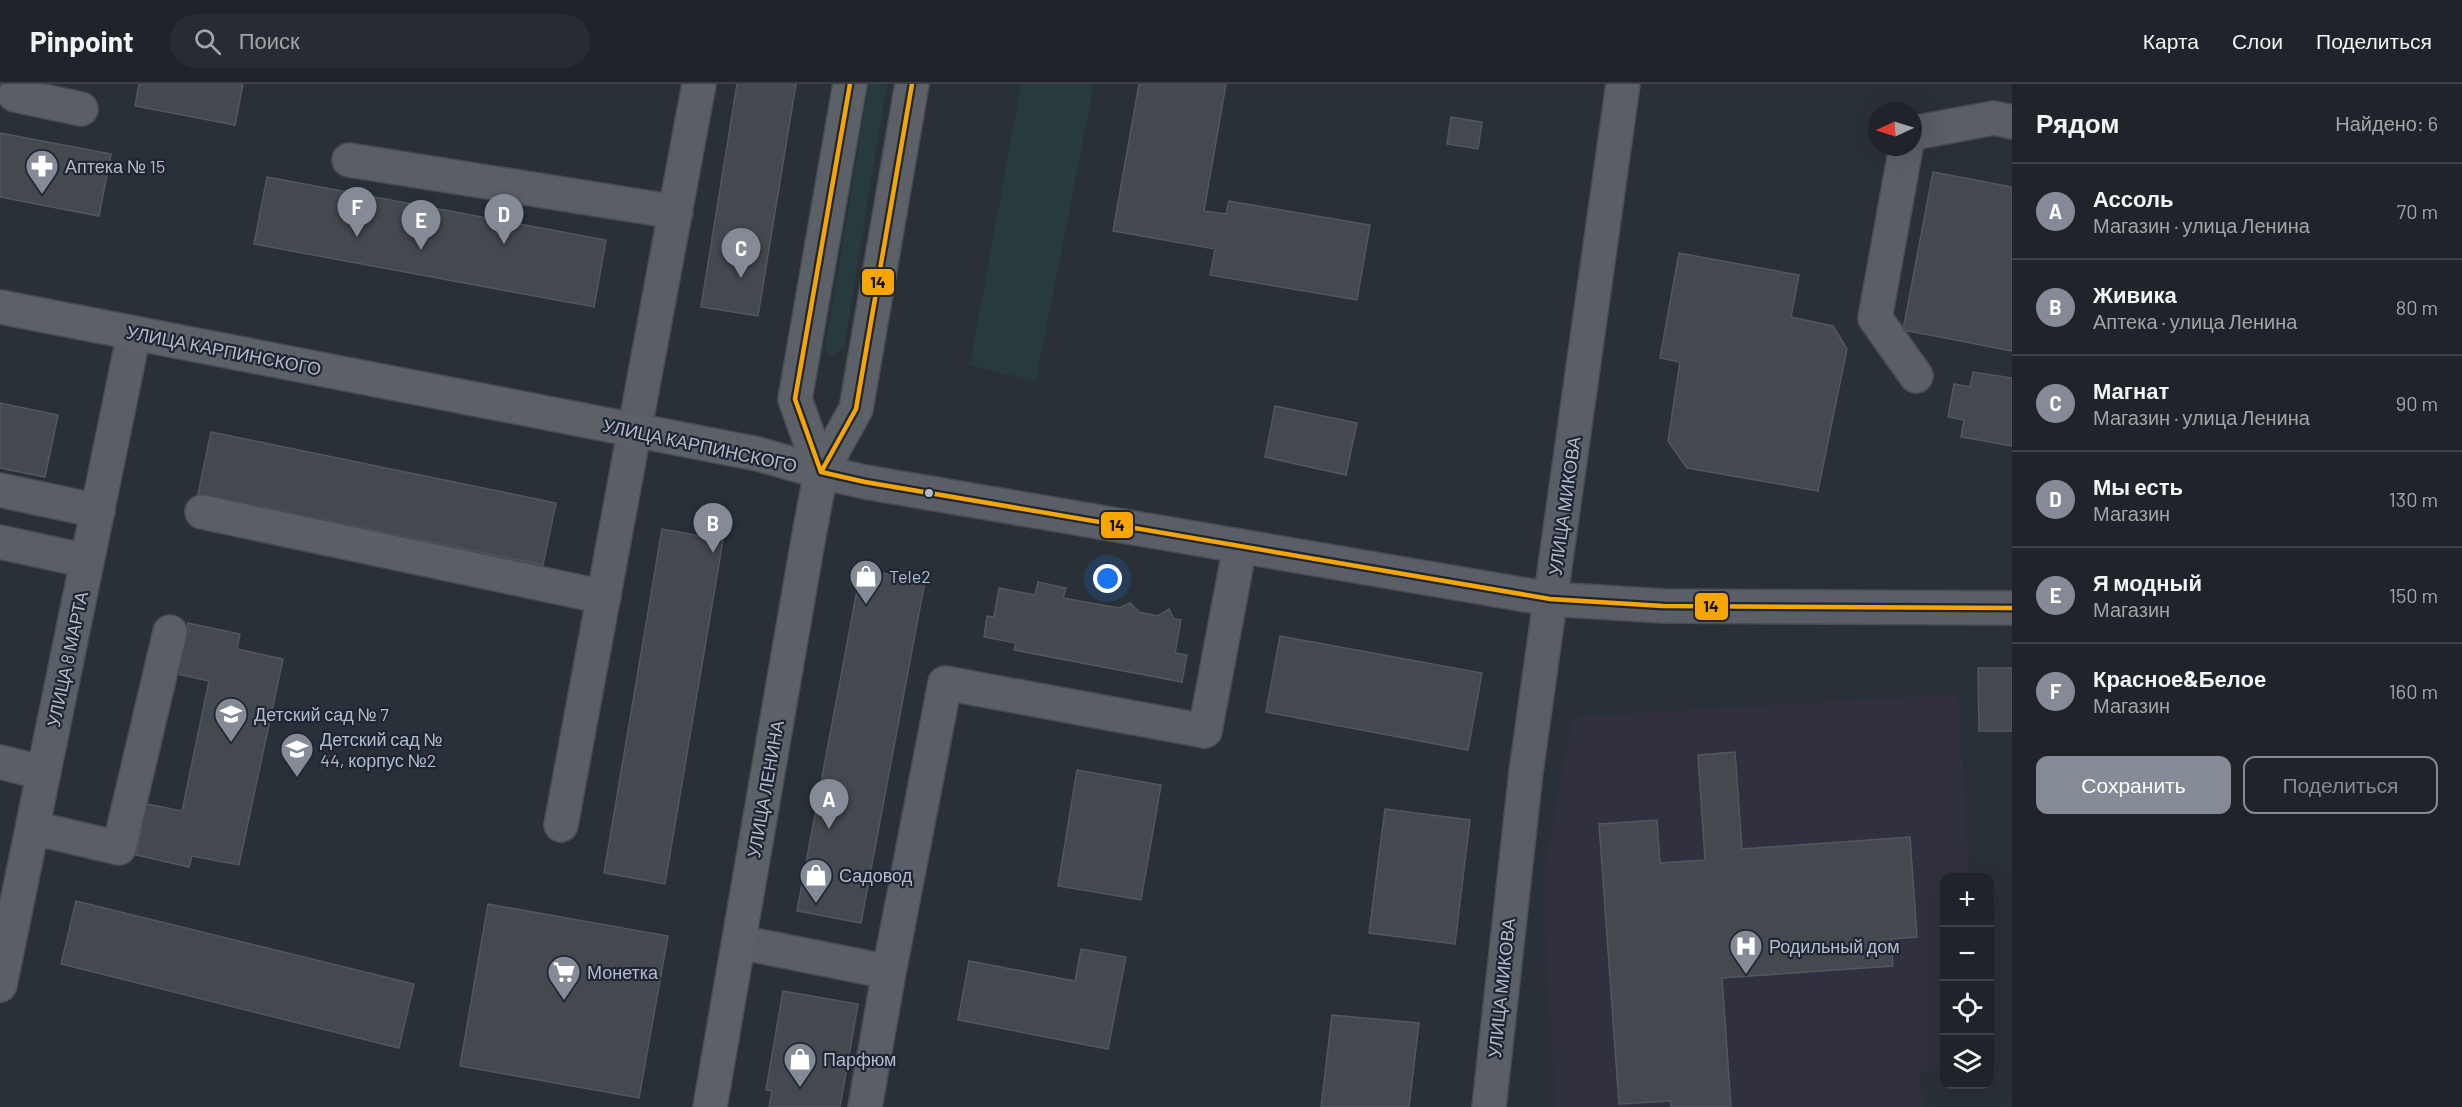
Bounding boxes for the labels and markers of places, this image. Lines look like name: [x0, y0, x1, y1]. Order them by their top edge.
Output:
pharmacy icon: Аптека № 15: [24, 148, 60, 195]
place label: Аптека № 15: [65, 155, 165, 177]
pin: F: [338, 188, 376, 237]
pin: D: [484, 194, 524, 244]
pin: E: [402, 200, 440, 250]
pin: C: [722, 228, 760, 278]
unlabelled marker: [923, 487, 935, 499]
pin: B: [694, 504, 732, 553]
shop icon: Tele2: [848, 558, 884, 605]
place label: Tele2: [889, 565, 931, 587]
school or university icon: Детский сад № 7: [213, 696, 249, 743]
place label: Детский сад № 7: [254, 703, 389, 725]
place label: Детский сад № 44, корпус №2: [320, 728, 443, 771]
school or university icon: Детский сад № 44, корпус №2: [279, 731, 315, 778]
pin: A: [810, 780, 848, 829]
shop icon: Садовод: [798, 857, 834, 904]
place label: Садовод: [839, 864, 913, 886]
hospital icon: Родильный дом: [1728, 928, 1764, 975]
place label: Родильный дом: [1769, 935, 1900, 957]
supermarket icon: Монетка: [546, 954, 582, 1001]
place label: Монетка: [587, 961, 659, 983]
shop icon: Парфюм: [782, 1041, 818, 1088]
place label: Парфюм: [823, 1048, 896, 1070]

